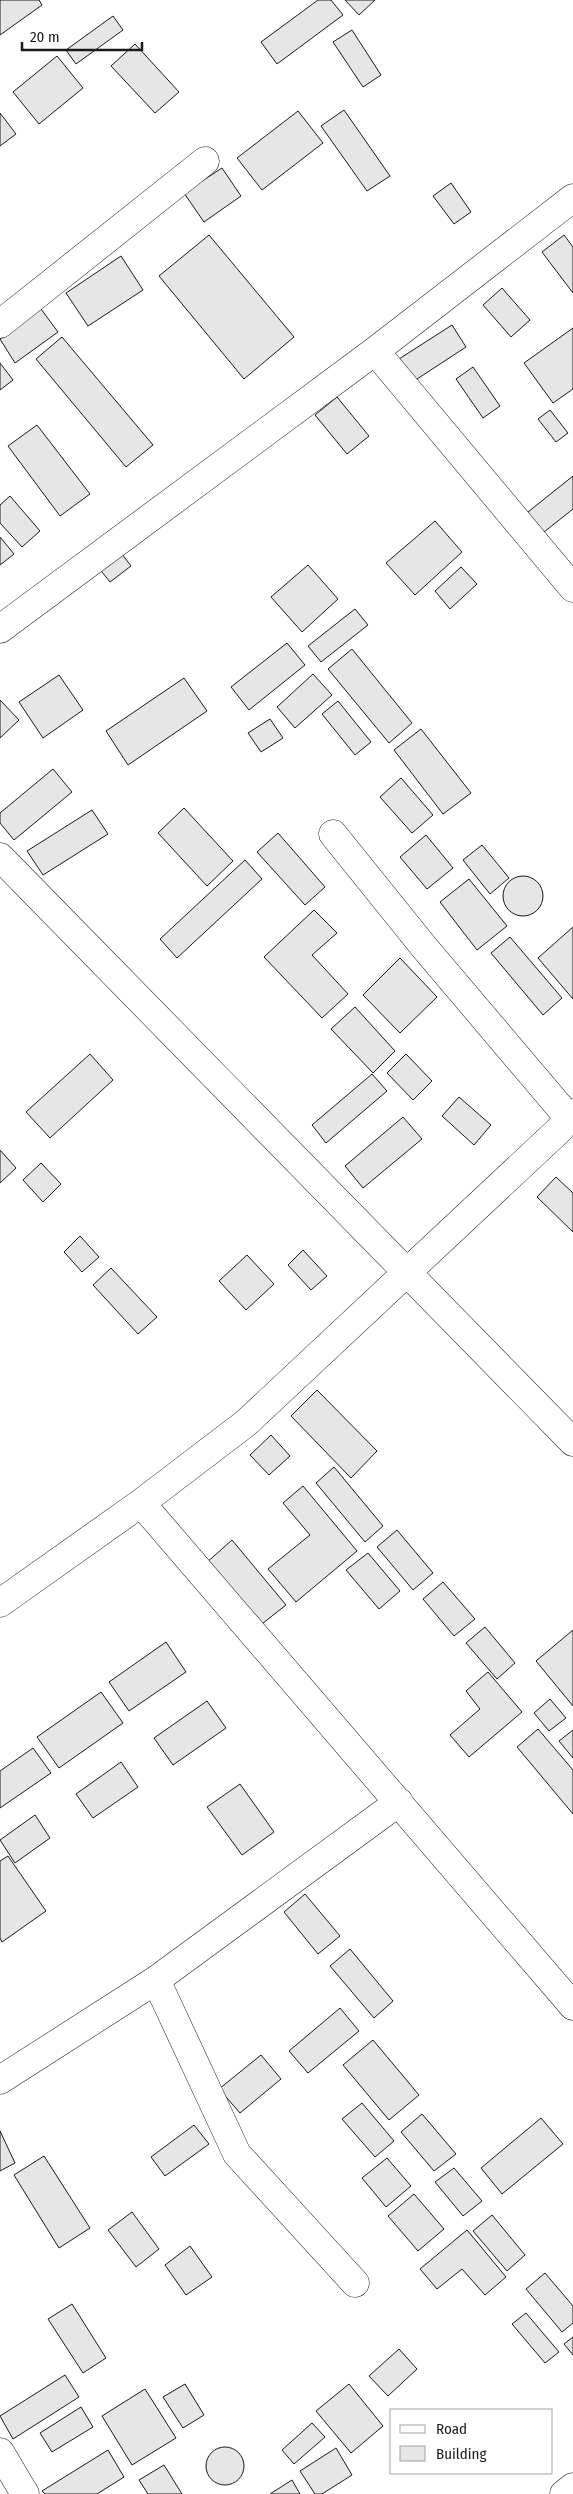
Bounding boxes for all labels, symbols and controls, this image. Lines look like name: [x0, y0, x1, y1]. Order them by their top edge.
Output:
scale bar: [22, 20, 142, 52]
text: 20 m: [30, 28, 60, 46]
legend: [390, 2409, 553, 2474]
text: Road: [436, 2420, 467, 2438]
text: Building: [436, 2445, 487, 2463]

